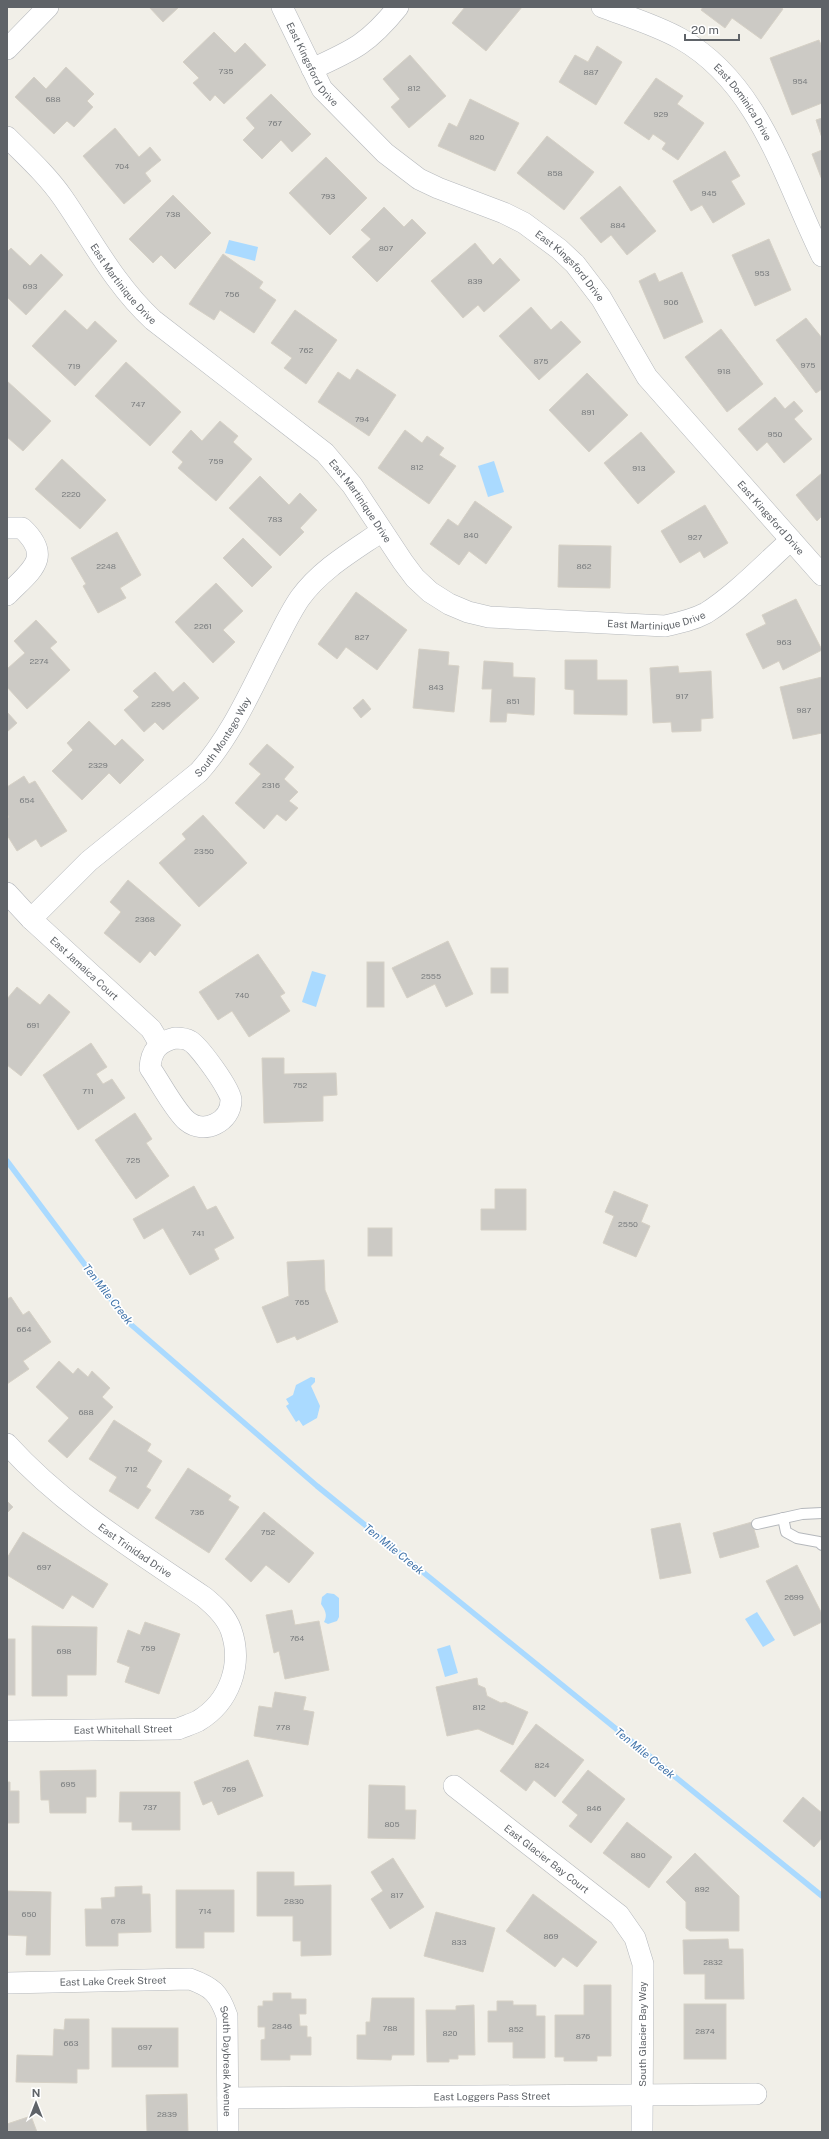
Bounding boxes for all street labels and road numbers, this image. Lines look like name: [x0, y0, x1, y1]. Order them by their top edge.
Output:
street label: East Kingsford Drive: [284, 20, 341, 109]
street label: East Dominica Drive: [712, 61, 775, 143]
street label: East Kingsford Drive: [533, 228, 607, 304]
street label: East Martinique Drive: [88, 241, 159, 327]
street label: East Martinique Drive: [327, 457, 394, 545]
street label: East Kingsford Drive: [735, 478, 807, 557]
street label: East Martinique Drive: [607, 608, 708, 632]
street label: South Montego Way: [192, 694, 253, 779]
street label: East Jamaica Court: [48, 934, 121, 1002]
street label: East Trinidad Drive: [96, 1521, 175, 1580]
street label: East Whitehall Street: [74, 1722, 173, 1736]
street label: East Glacier Bay Court: [502, 1822, 592, 1896]
street label: East Lake Creek Street: [59, 1974, 167, 1988]
street label: South Glacier Bay Way: [636, 1981, 648, 2087]
street label: South Daybreak Avenue: [218, 2004, 234, 2117]
street label: East Loggers Pass Street: [434, 2090, 551, 2102]

